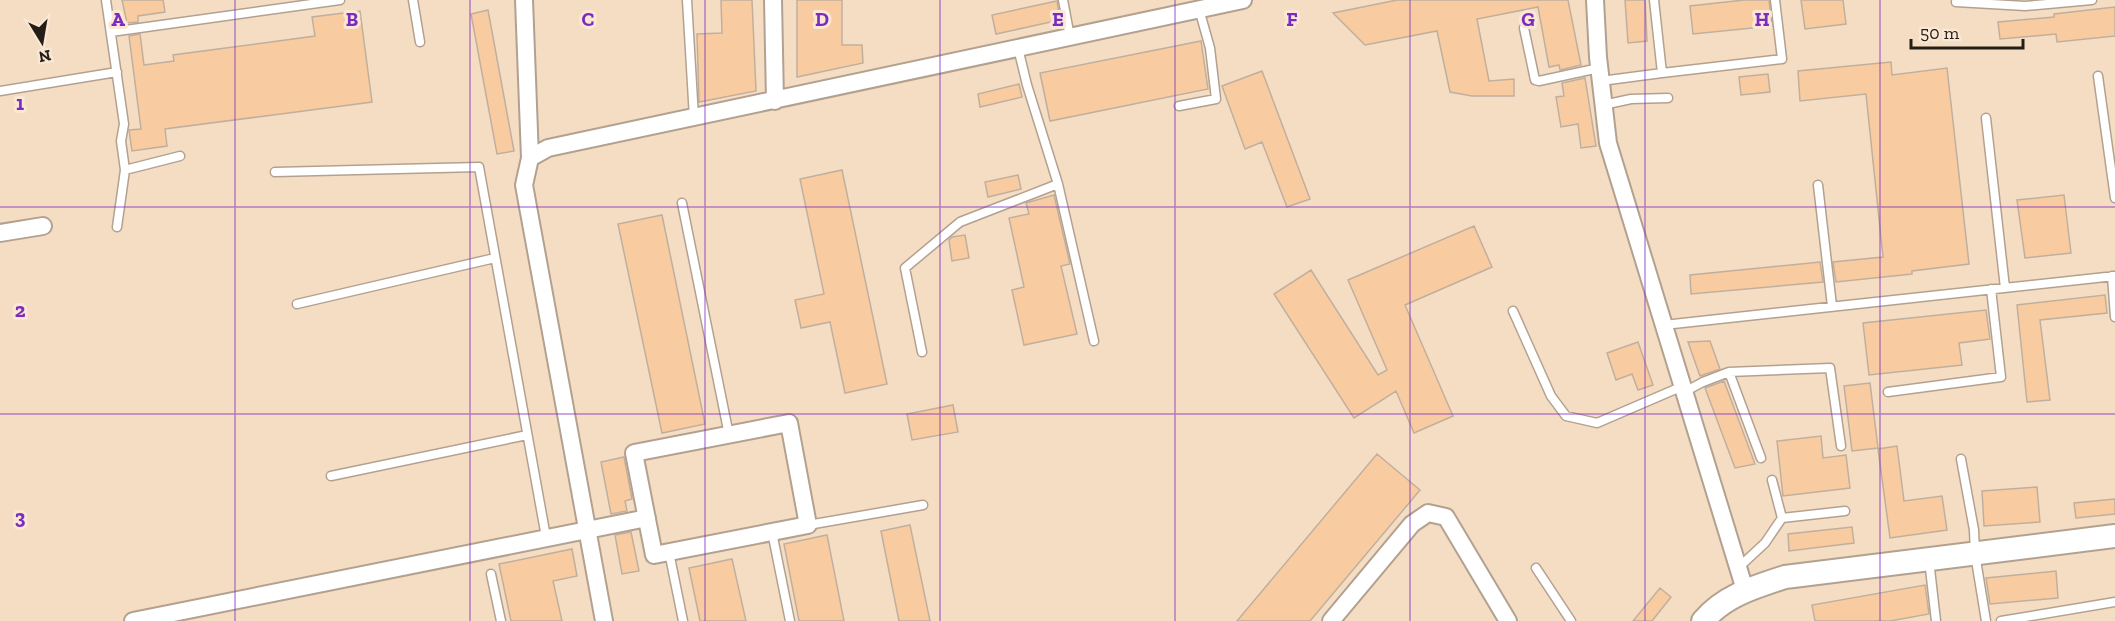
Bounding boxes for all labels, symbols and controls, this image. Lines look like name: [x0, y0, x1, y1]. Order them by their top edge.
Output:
text: A: [111, 7, 125, 31]
text: B: [346, 7, 358, 31]
text: C: [582, 7, 595, 31]
text: D: [815, 7, 829, 31]
text: E: [1052, 7, 1064, 31]
text: F: [1286, 7, 1298, 31]
text: G: [1521, 7, 1535, 31]
text: H: [1754, 7, 1770, 31]
north arrow: [12, 12, 72, 72]
scale bar: [1911, 12, 2024, 50]
text: 50 m: [1920, 22, 1960, 44]
text: N: [37, 46, 53, 67]
text: 1: [16, 91, 24, 115]
text: 2: [15, 298, 26, 322]
text: 3: [15, 505, 26, 529]

